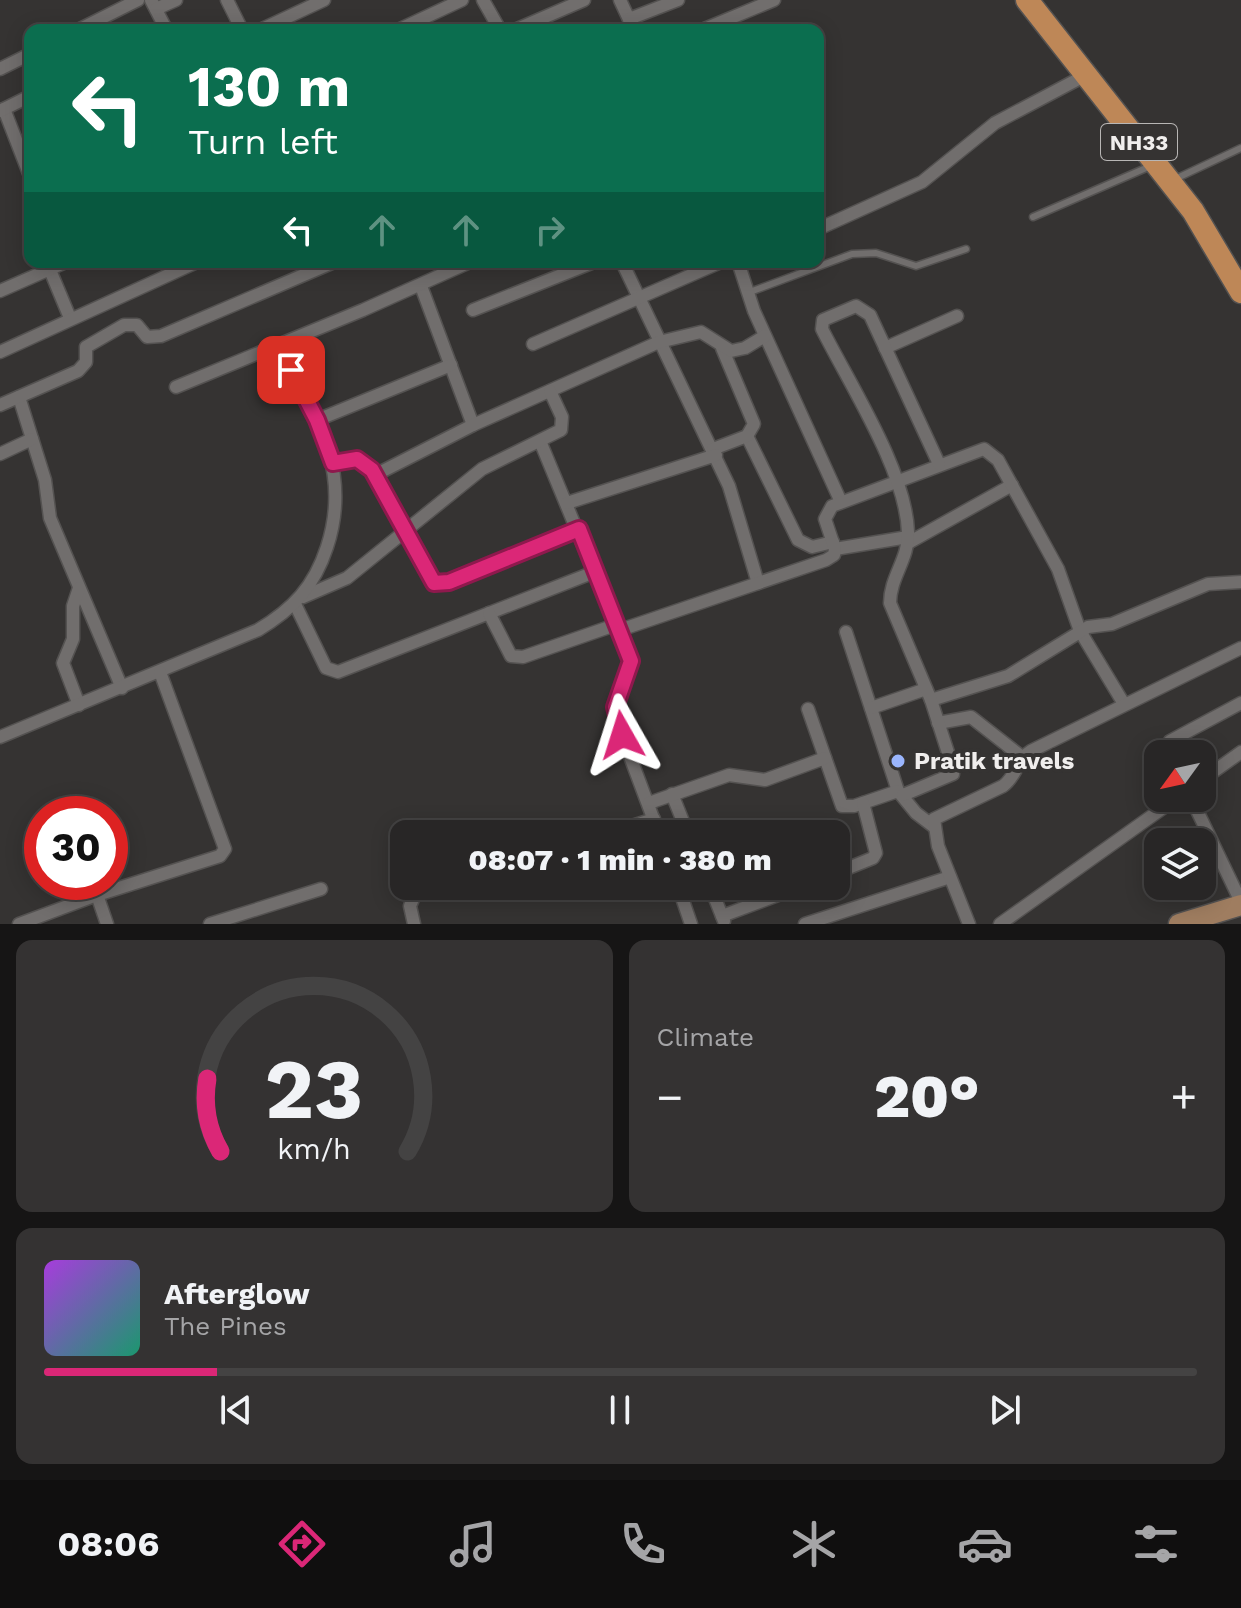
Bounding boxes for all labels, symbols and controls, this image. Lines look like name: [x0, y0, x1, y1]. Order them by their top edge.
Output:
text: 130 m: [188, 54, 350, 120]
icon: left: [56, 56, 160, 160]
text: Turn left: [188, 121, 338, 163]
road number: NH33: [1101, 124, 1177, 160]
icon: left: [276, 208, 320, 252]
icon: ahead: [360, 208, 404, 252]
icon: ahead: [444, 208, 488, 252]
icon: right: [528, 208, 572, 252]
pin: [257, 336, 325, 404]
icon: arrive: [269, 348, 313, 392]
position arrow: [580, 693, 664, 777]
north arrow: [1144, 740, 1216, 812]
map controls: [1144, 740, 1216, 900]
place label: Pratik travels: [914, 747, 1074, 775]
marker: Pratik travels: [889, 752, 907, 770]
speed limit sign: 30: [24, 796, 128, 900]
button: layers: [1144, 828, 1216, 900]
text: 08:07 · 1 min · 380 m: [468, 842, 772, 877]
text: Climate: [657, 1022, 754, 1052]
text: 23: [265, 1041, 364, 1138]
text: 20°: [874, 1061, 980, 1132]
text: −: [657, 1071, 683, 1123]
text: +: [1170, 1071, 1197, 1123]
text: km/h: [277, 1132, 351, 1166]
text: Afterglow: [164, 1276, 310, 1311]
text: The Pines: [164, 1311, 287, 1341]
icon: previous: [214, 1388, 258, 1432]
icon: pause: [598, 1388, 642, 1432]
icon: next: [983, 1388, 1027, 1432]
icon: directions: [274, 1516, 330, 1572]
icon: music: [445, 1516, 501, 1572]
icon: phone: [615, 1516, 671, 1572]
icon: climate: [786, 1516, 842, 1572]
icon: car: [957, 1516, 1013, 1572]
icon: filters: [1128, 1516, 1184, 1572]
text: 08:06: [57, 1523, 159, 1565]

